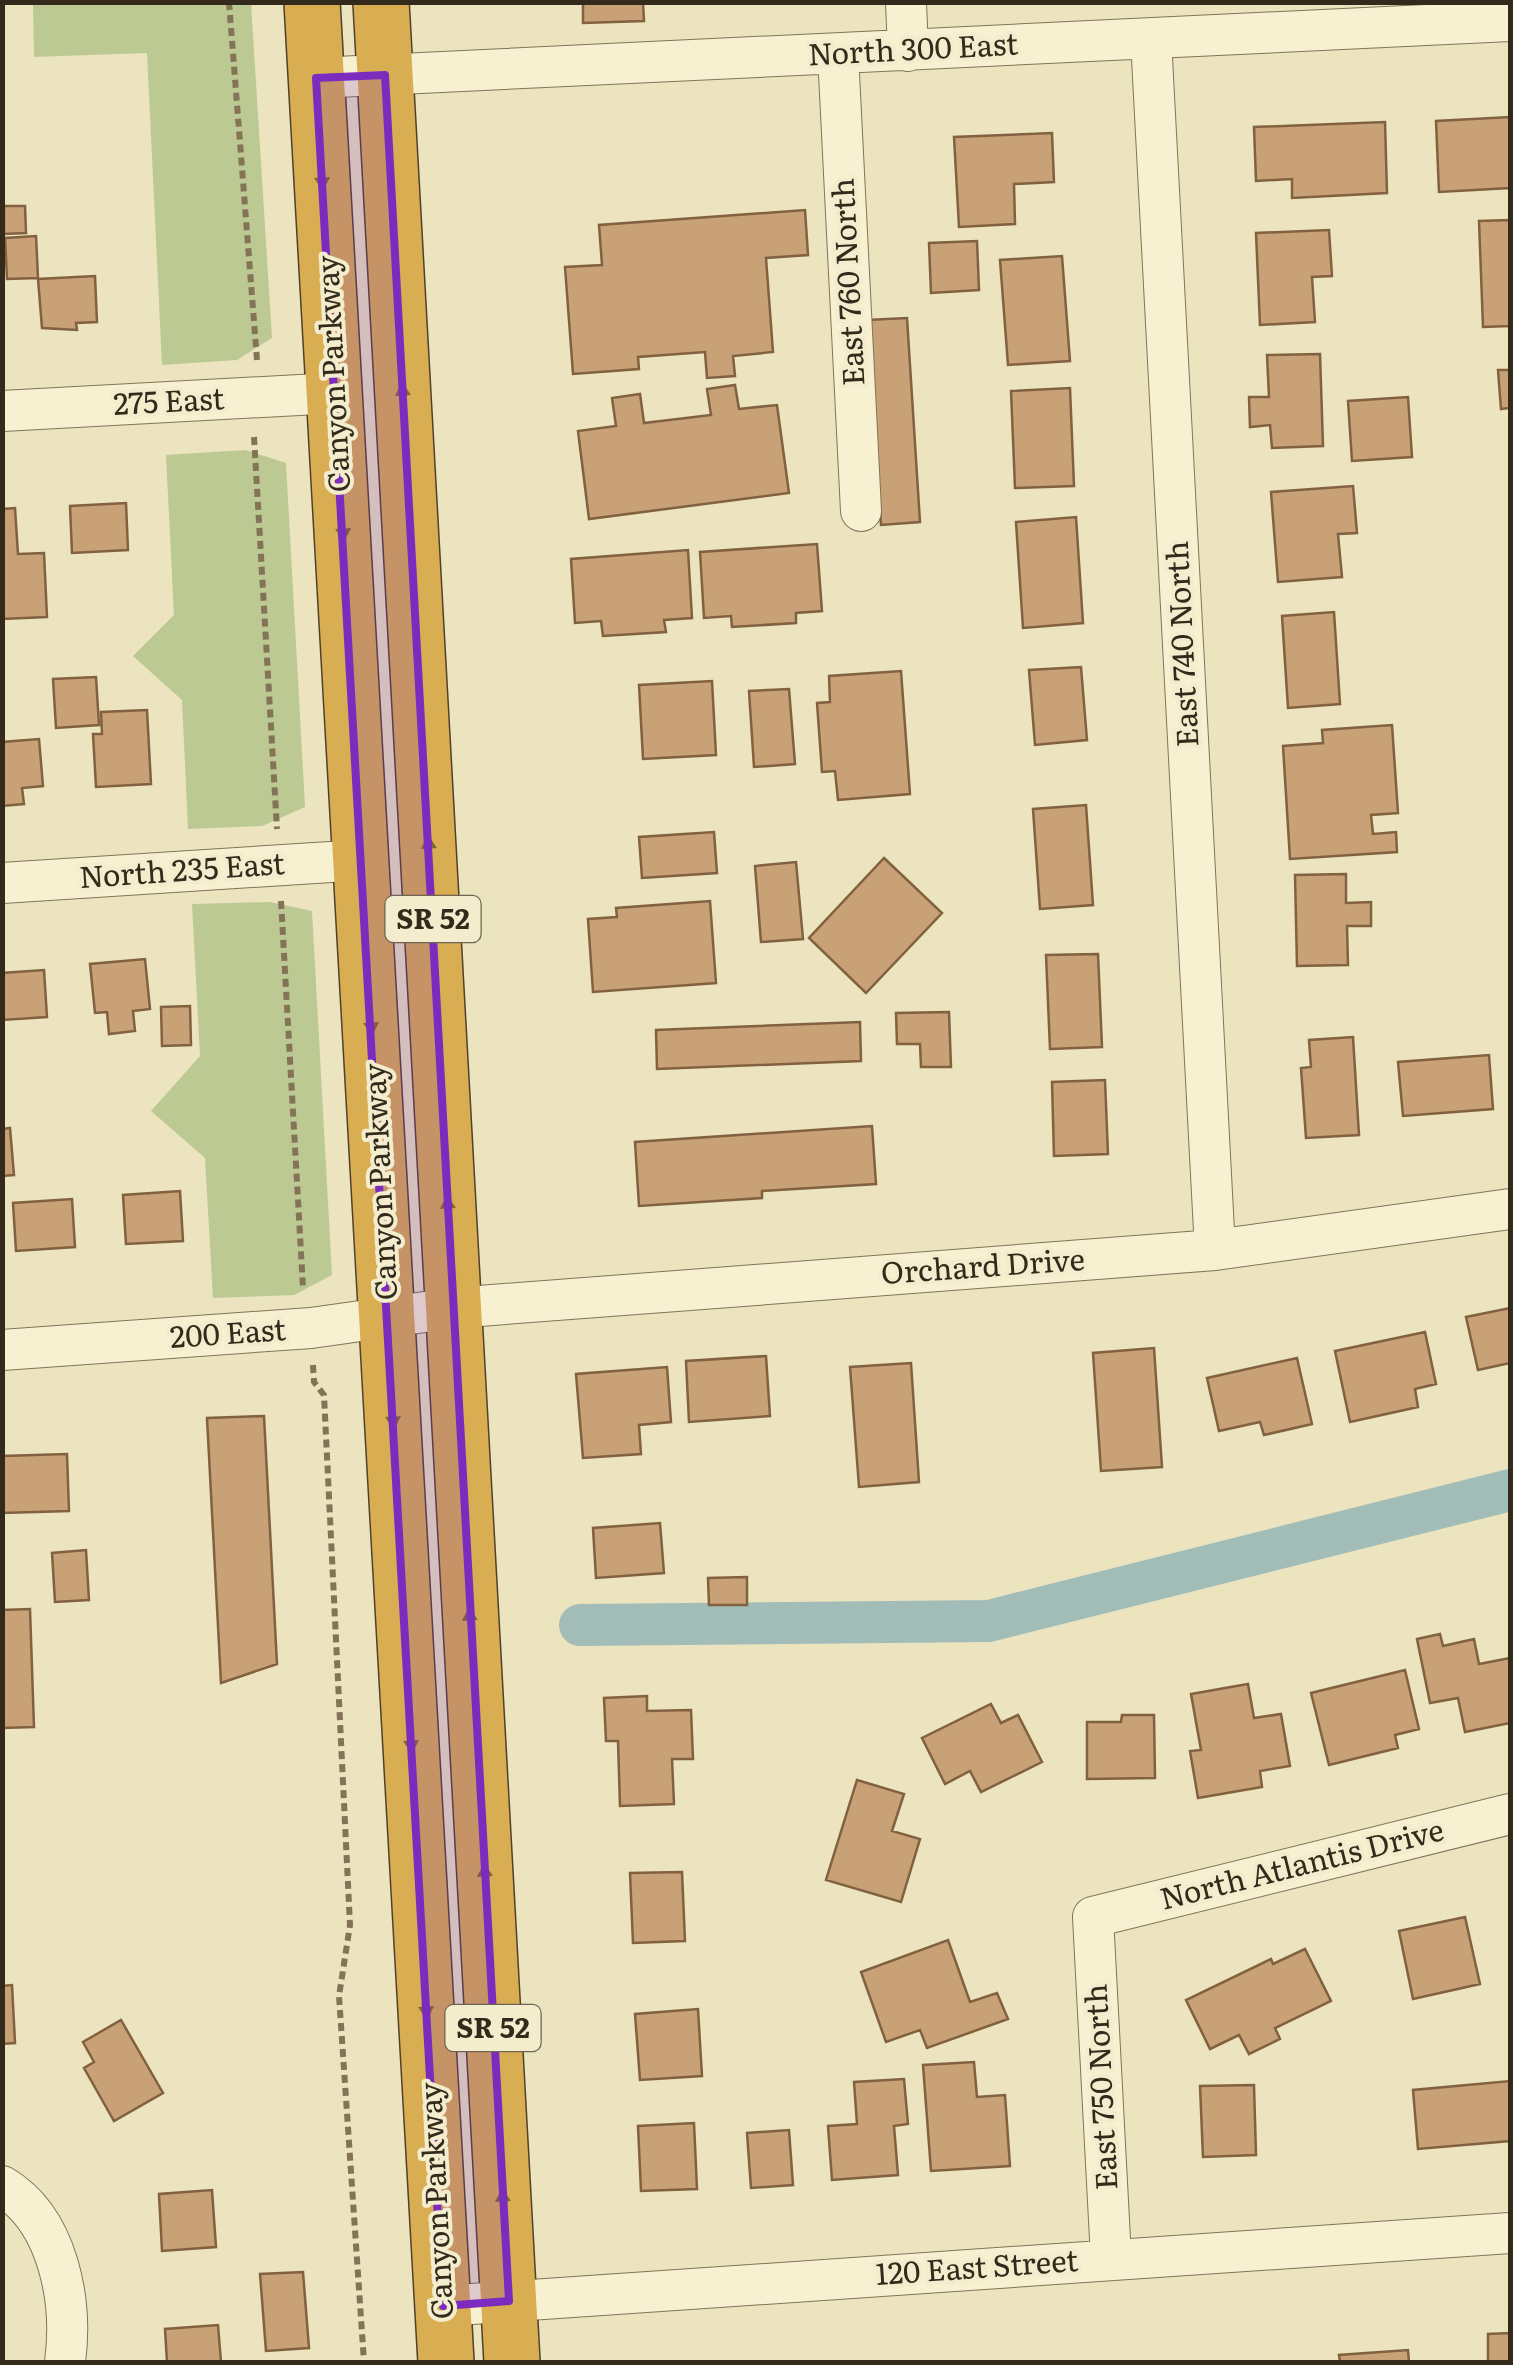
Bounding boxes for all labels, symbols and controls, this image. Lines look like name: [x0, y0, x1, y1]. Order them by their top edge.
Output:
street label: North 300 East: [807, 20, 1019, 74]
one-way arrow: [314, 160, 330, 192]
street label: East 760 North: [819, 177, 873, 387]
street label: Canyon Parkway: [303, 254, 359, 494]
street label: 275 East: [112, 374, 225, 424]
one-way arrow: [395, 381, 411, 413]
one-way arrow: [335, 510, 351, 542]
street label: East 740 North: [1153, 540, 1207, 748]
one-way arrow: [421, 835, 437, 867]
street label: North 235 East: [78, 839, 286, 897]
road number: SR 52: [386, 896, 480, 942]
one-way arrow: [363, 1004, 379, 1036]
street label: Canyon Parkway: [350, 1062, 406, 1302]
one-way arrow: [440, 1194, 456, 1226]
street label: Orchard Drive: [879, 1235, 1086, 1293]
street label: 200 East: [168, 1305, 287, 1357]
one-way arrow: [385, 1398, 401, 1430]
one-way arrow: [462, 1607, 478, 1638]
one-way arrow: [403, 1723, 419, 1755]
street label: North Atlantis Drive: [1155, 1806, 1448, 1919]
one-way arrow: [477, 1863, 493, 1895]
street label: East 750 North: [1072, 1983, 1126, 2191]
one-way arrow: [418, 1989, 434, 2021]
road number: SR 52: [446, 2005, 540, 2051]
street label: Canyon Parkway: [406, 2081, 462, 2321]
one-way arrow: [495, 2187, 511, 2219]
street label: 120 East Street: [874, 2236, 1080, 2294]

